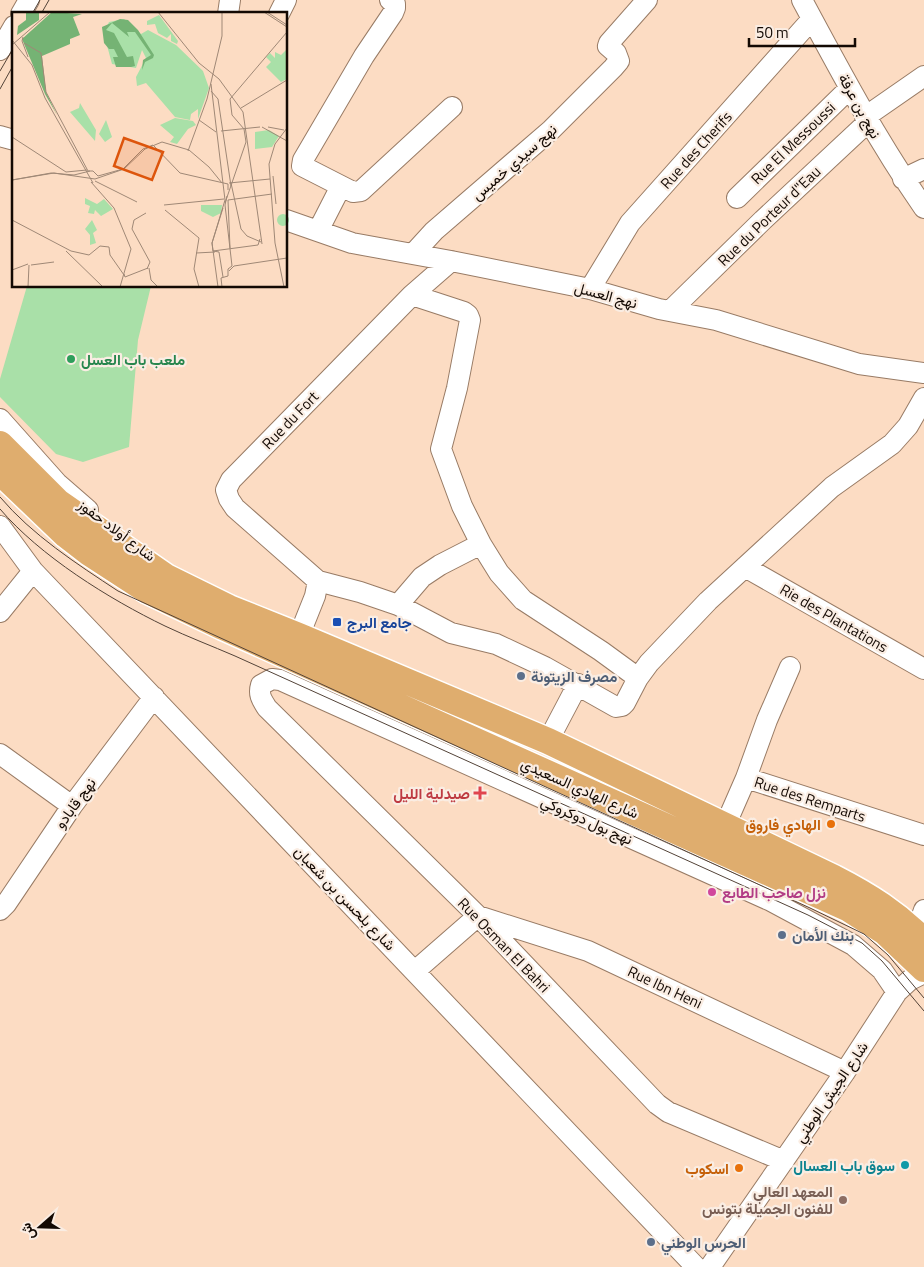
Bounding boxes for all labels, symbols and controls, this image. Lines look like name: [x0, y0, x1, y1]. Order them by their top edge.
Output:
inset map: [12, 12, 288, 288]
scale bar: [749, 15, 855, 47]
text: 50 m: [756, 21, 789, 44]
street label: نهج بن عرفة: [833, 69, 887, 143]
street label: Rue El Messoussi: [745, 96, 841, 190]
street label: Rue des Cherifs: [655, 106, 737, 194]
street label: نهج سيدي خميس: [466, 118, 563, 207]
street label: Rue du Porteur d"Eau: [712, 161, 826, 271]
street label: نهج العسل: [572, 276, 640, 314]
place label: ملعب باب العسل: [81, 348, 185, 371]
marker: ملعب باب العسل: [65, 353, 77, 365]
street label: Rue du Fort: [256, 385, 324, 454]
street label: شارع أولاد حفوز: [73, 493, 161, 567]
street label: Rie des Plantations: [776, 578, 892, 658]
place label: جامع البرج: [347, 611, 412, 634]
marker: جامع البرج: [331, 616, 343, 628]
place label: مصرف الزيتونة: [531, 665, 617, 688]
marker: مصرف الزيتونة: [515, 670, 527, 682]
street label: شارع الهادي السعيدي: [517, 752, 643, 826]
street label: Rue des Remparts: [751, 770, 869, 828]
street label: نهج قابادو: [49, 773, 101, 833]
place label: صيدلية الليل: [393, 782, 470, 805]
marker: صيدلية الليل: [474, 787, 486, 799]
street label: نهج بول دوكروكي: [537, 789, 637, 852]
place label: الهادي فاروق: [745, 813, 821, 838]
marker: الهادي فاروق: [825, 818, 837, 830]
street label: شارع بلحسن بن شعبان: [289, 840, 401, 956]
place label: نزل صاحب الطابع: [722, 881, 826, 904]
marker: نزل صاحب الطابع: [706, 886, 718, 898]
street label: Rue Osman El Bahri: [452, 892, 556, 998]
place label: بنك الأمان: [792, 924, 854, 947]
marker: بنك الأمان: [776, 929, 788, 941]
street label: Rue Ibn Heni: [624, 960, 706, 1014]
street label: شارع الجيش الوطني: [789, 1037, 875, 1148]
place label: سوق باب العسال: [793, 1154, 895, 1177]
place label: اسكوب: [685, 1157, 729, 1180]
marker: سوق باب العسال: [899, 1159, 911, 1171]
marker: اسكوب: [733, 1162, 745, 1174]
place label: المعهد العالي للفنون الجميلة بتونس: [702, 1180, 833, 1220]
marker: المعهد العالي للفنون الجميلة بتونس: [837, 1194, 849, 1206]
north arrow: [15, 1202, 65, 1252]
text: ش: [15, 1220, 40, 1243]
place label: الحرس الوطني: [661, 1231, 746, 1256]
marker: الحرس الوطني: [645, 1236, 657, 1248]

